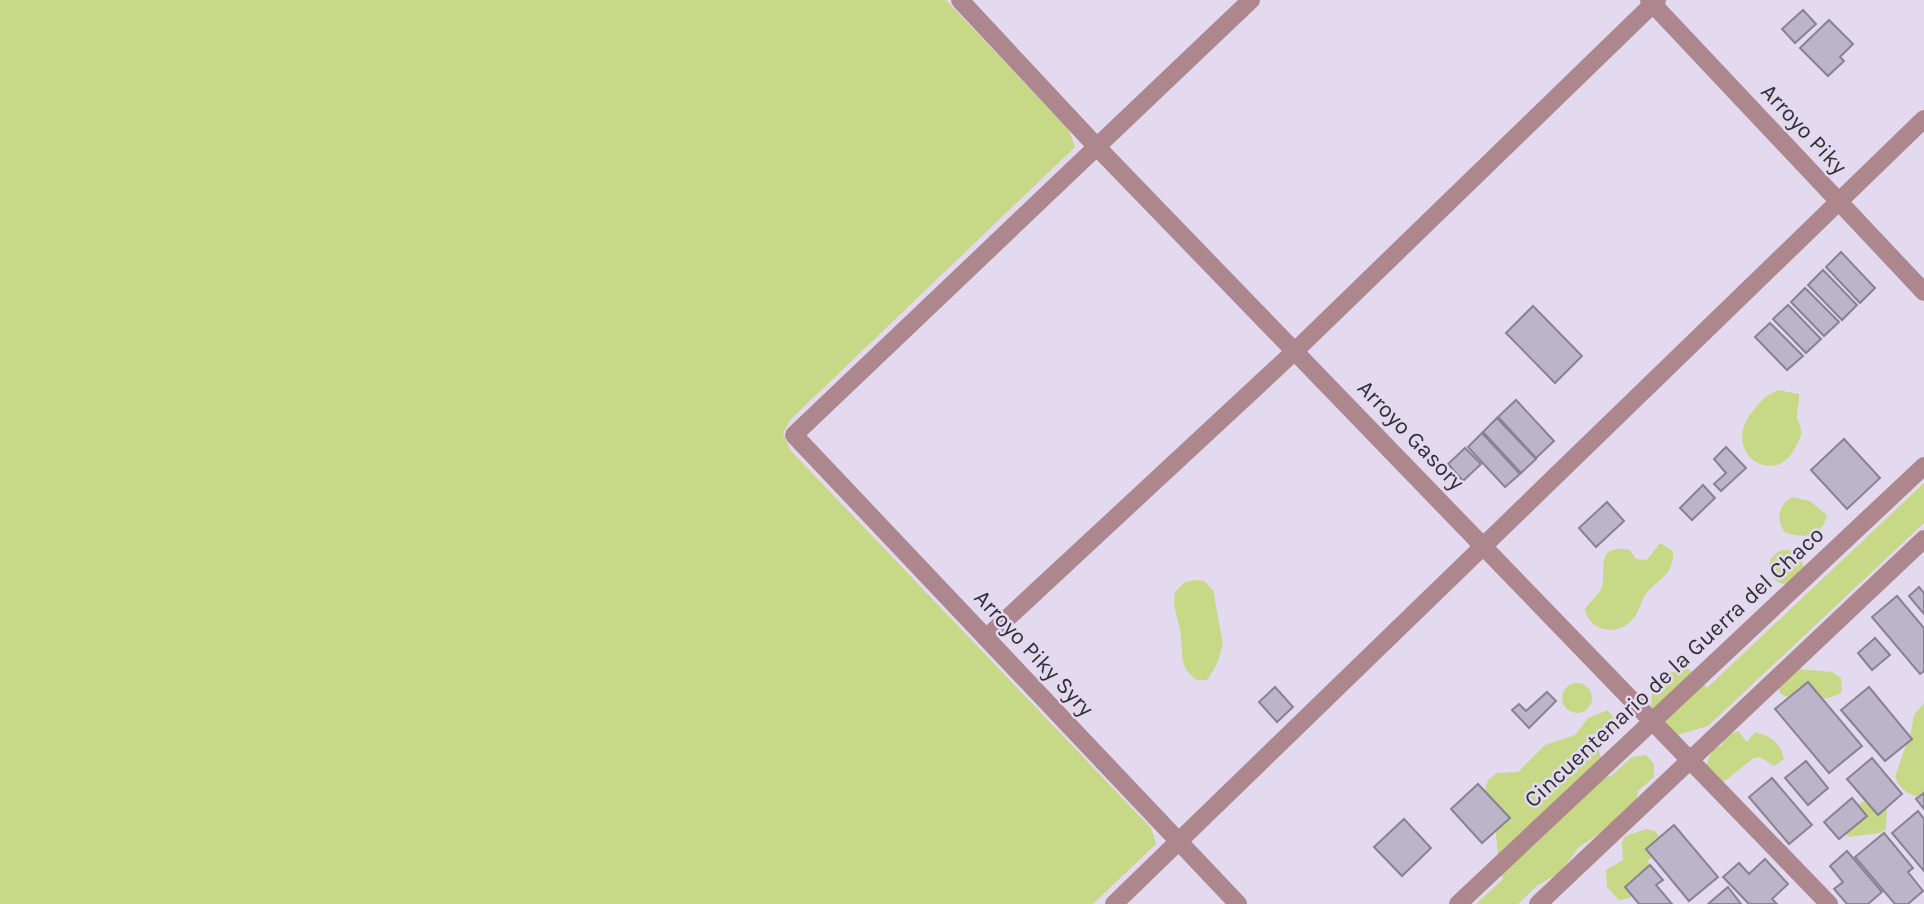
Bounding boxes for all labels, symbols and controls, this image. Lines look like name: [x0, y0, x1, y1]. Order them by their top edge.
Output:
street label: Arroyo Piky: [1755, 78, 1853, 180]
street label: Arroyo Gasory: [1352, 374, 1470, 496]
street label: Cincuentenario de la Guerra del Chaco: [1519, 521, 1829, 813]
street label: Arroyo Piky Syry: [968, 584, 1100, 722]

